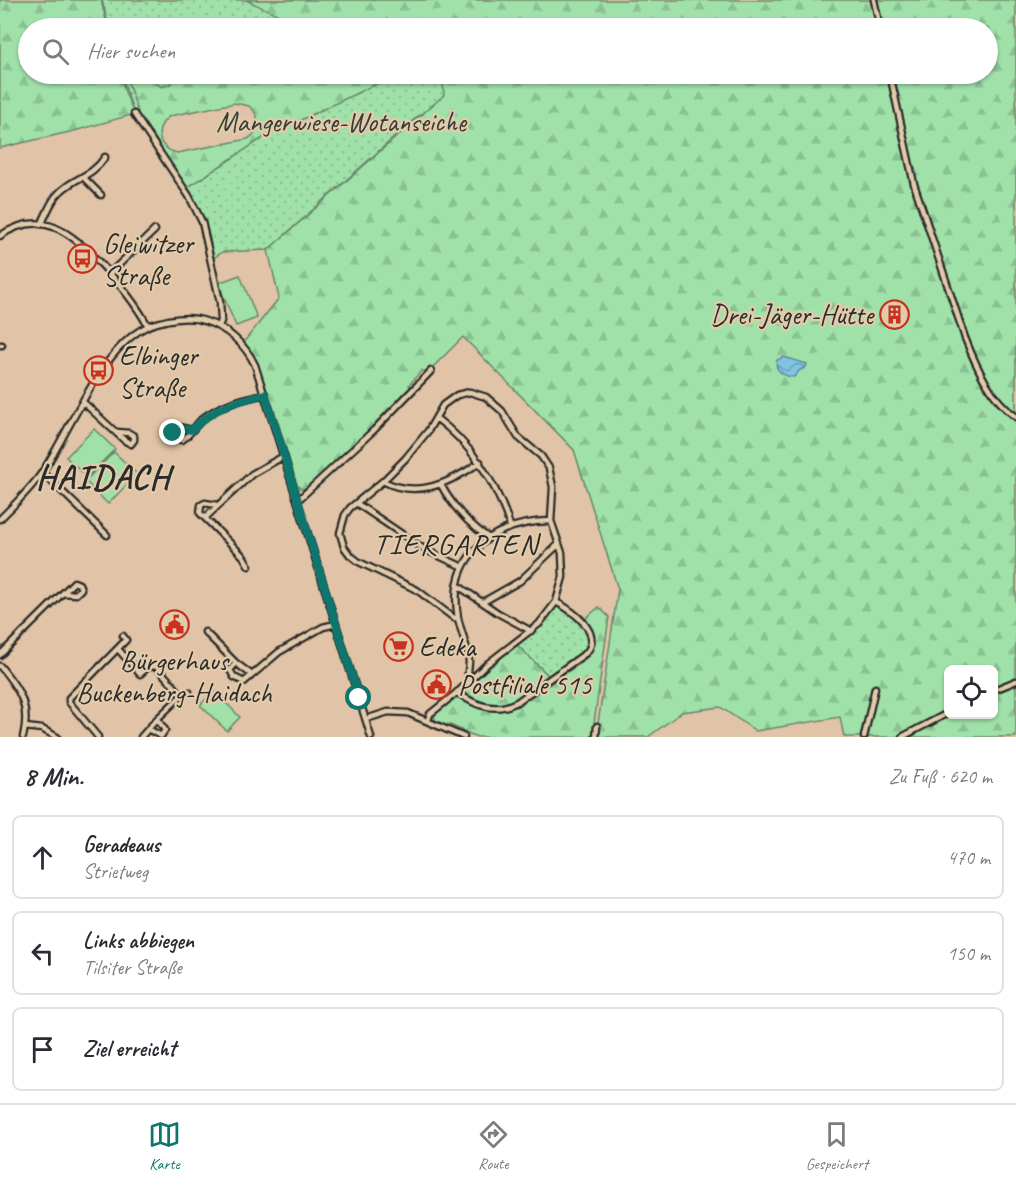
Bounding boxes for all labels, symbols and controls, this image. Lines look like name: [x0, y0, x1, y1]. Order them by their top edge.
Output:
search box: [18, 18, 998, 84]
icon: search: [39, 35, 72, 68]
text: Hier suchen: [87, 37, 175, 65]
park label: Mangerwiese-Wotanseiche: [216, 104, 468, 139]
place label: Gleiwitzer Straße: [103, 226, 195, 293]
bus stop icon: Gleiwitzer Straße: [66, 243, 98, 275]
place label: Drei-Jäger-Hütte: [710, 297, 875, 332]
building icon: Drei-Jäger-Hütte: [878, 298, 910, 330]
place label: Elbinger Straße: [119, 338, 200, 405]
bus stop icon: Elbinger Straße: [82, 355, 114, 387]
route end: [159, 419, 185, 445]
district label: HAIDACH: [36, 455, 175, 498]
district label: TIERGARTEN: [373, 525, 542, 563]
public building icon: Bürgerhaus Buckenberg-Haidach: [158, 608, 190, 640]
place label: Edeka: [419, 629, 477, 664]
supermarket icon: Edeka: [382, 630, 414, 662]
place label: Bürgerhaus Buckenberg-Haidach: [76, 643, 272, 710]
map controls: [944, 665, 998, 719]
button: locate: [944, 665, 998, 719]
place label: Postfiliale 515: [458, 667, 593, 702]
public building icon: Postfiliale 515: [421, 668, 453, 700]
route start: [345, 684, 371, 710]
text: 8 Min.: [24, 760, 83, 793]
text: Zu Fuß · 620 m: [889, 764, 992, 789]
text: Geradeaus: [83, 831, 160, 859]
icon: ahead: [26, 841, 59, 874]
text: 470 m: [947, 845, 990, 870]
text: Strietweg: [83, 859, 148, 884]
text: Links abbiegen: [83, 927, 194, 955]
icon: left: [26, 937, 59, 970]
text: 150 m: [947, 941, 990, 966]
text: Tilsiter Straße: [83, 955, 182, 980]
icon: arrive: [26, 1033, 59, 1066]
text: Ziel erreicht: [83, 1035, 176, 1063]
tab: Karte: [148, 1118, 181, 1174]
tab: Route: [477, 1118, 510, 1174]
tab: Gespeichert: [806, 1118, 868, 1174]

